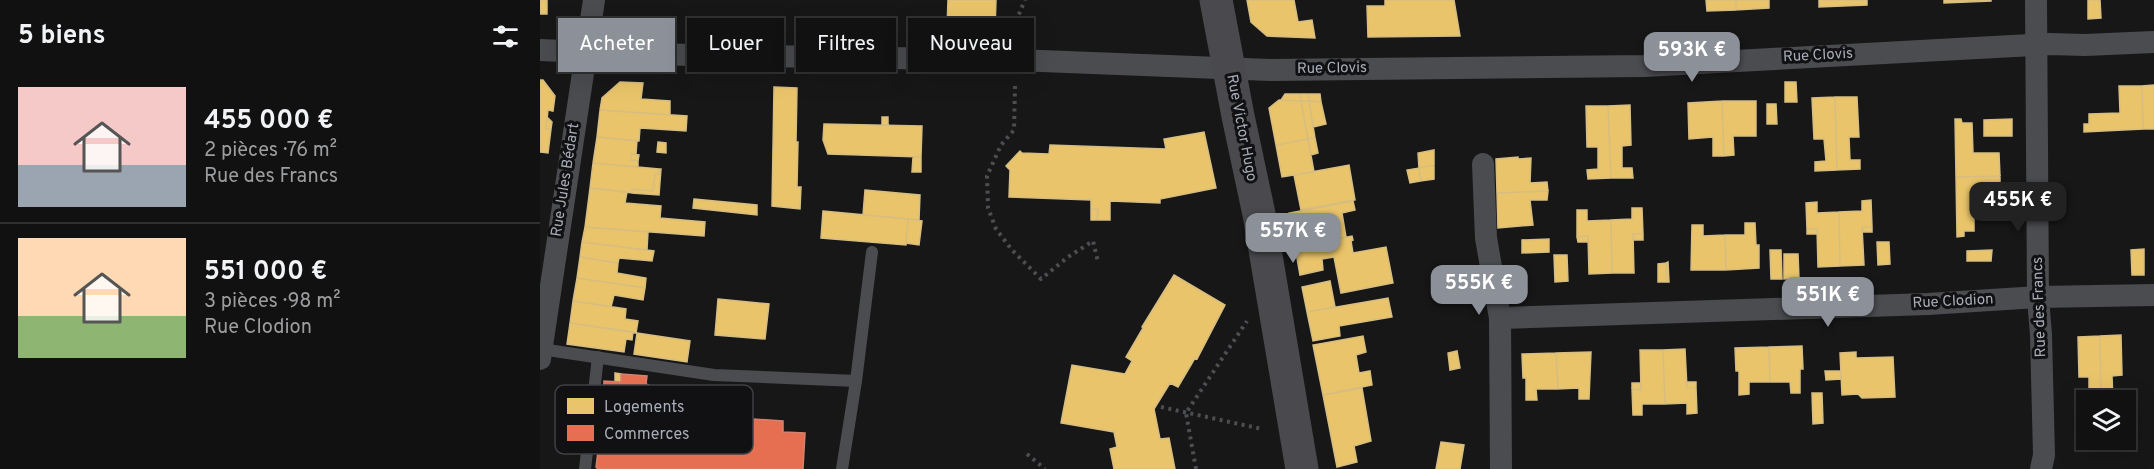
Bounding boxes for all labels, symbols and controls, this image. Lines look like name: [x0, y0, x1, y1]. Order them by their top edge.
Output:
chip: Acheter: [558, 18, 675, 72]
chip: Louer: [687, 18, 784, 72]
chip: Filtres: [796, 18, 896, 72]
chip: Nouveau: [908, 18, 1034, 72]
text: 5 biens: [18, 20, 106, 53]
icon: filters: [489, 20, 522, 53]
pin: 593K €: [1643, 32, 1741, 83]
text: 593K €: [1658, 38, 1726, 64]
street label: Rue Clovis: [1782, 45, 1854, 67]
street label: Rue Clovis: [1297, 59, 1367, 79]
street label: Rue Victor Hugo: [1221, 73, 1261, 183]
text: 455 000 €: [204, 105, 333, 138]
icon: home: [66, 111, 138, 183]
street label: Rue Jules Bédart: [548, 122, 584, 238]
text: 2 pièces · 76 m²: [204, 138, 337, 164]
text: Rue des Francs: [204, 164, 338, 190]
pin: 455K €: [1969, 182, 2067, 233]
text: 455K €: [1983, 188, 2053, 214]
pin: 557K €: [1244, 213, 1342, 264]
text: 557K €: [1260, 219, 1327, 245]
text: 551 000 €: [204, 256, 327, 289]
street label: Rue des Francs: [2029, 256, 2051, 358]
icon: home: [66, 262, 138, 334]
pin: 555K €: [1430, 265, 1528, 316]
text: 555K €: [1445, 271, 1513, 297]
pin: 551K €: [1779, 277, 1877, 328]
text: 551K €: [1796, 283, 1860, 309]
text: 3 pièces · 98 m²: [204, 289, 340, 315]
street label: Rue Clodion: [1912, 290, 1994, 314]
text: Rue Clodion: [204, 315, 312, 341]
legend: [555, 385, 753, 454]
map controls: [2076, 390, 2136, 450]
button: layers: [2076, 390, 2136, 450]
text: Logements: [604, 398, 685, 418]
text: Commerces: [604, 425, 690, 445]

